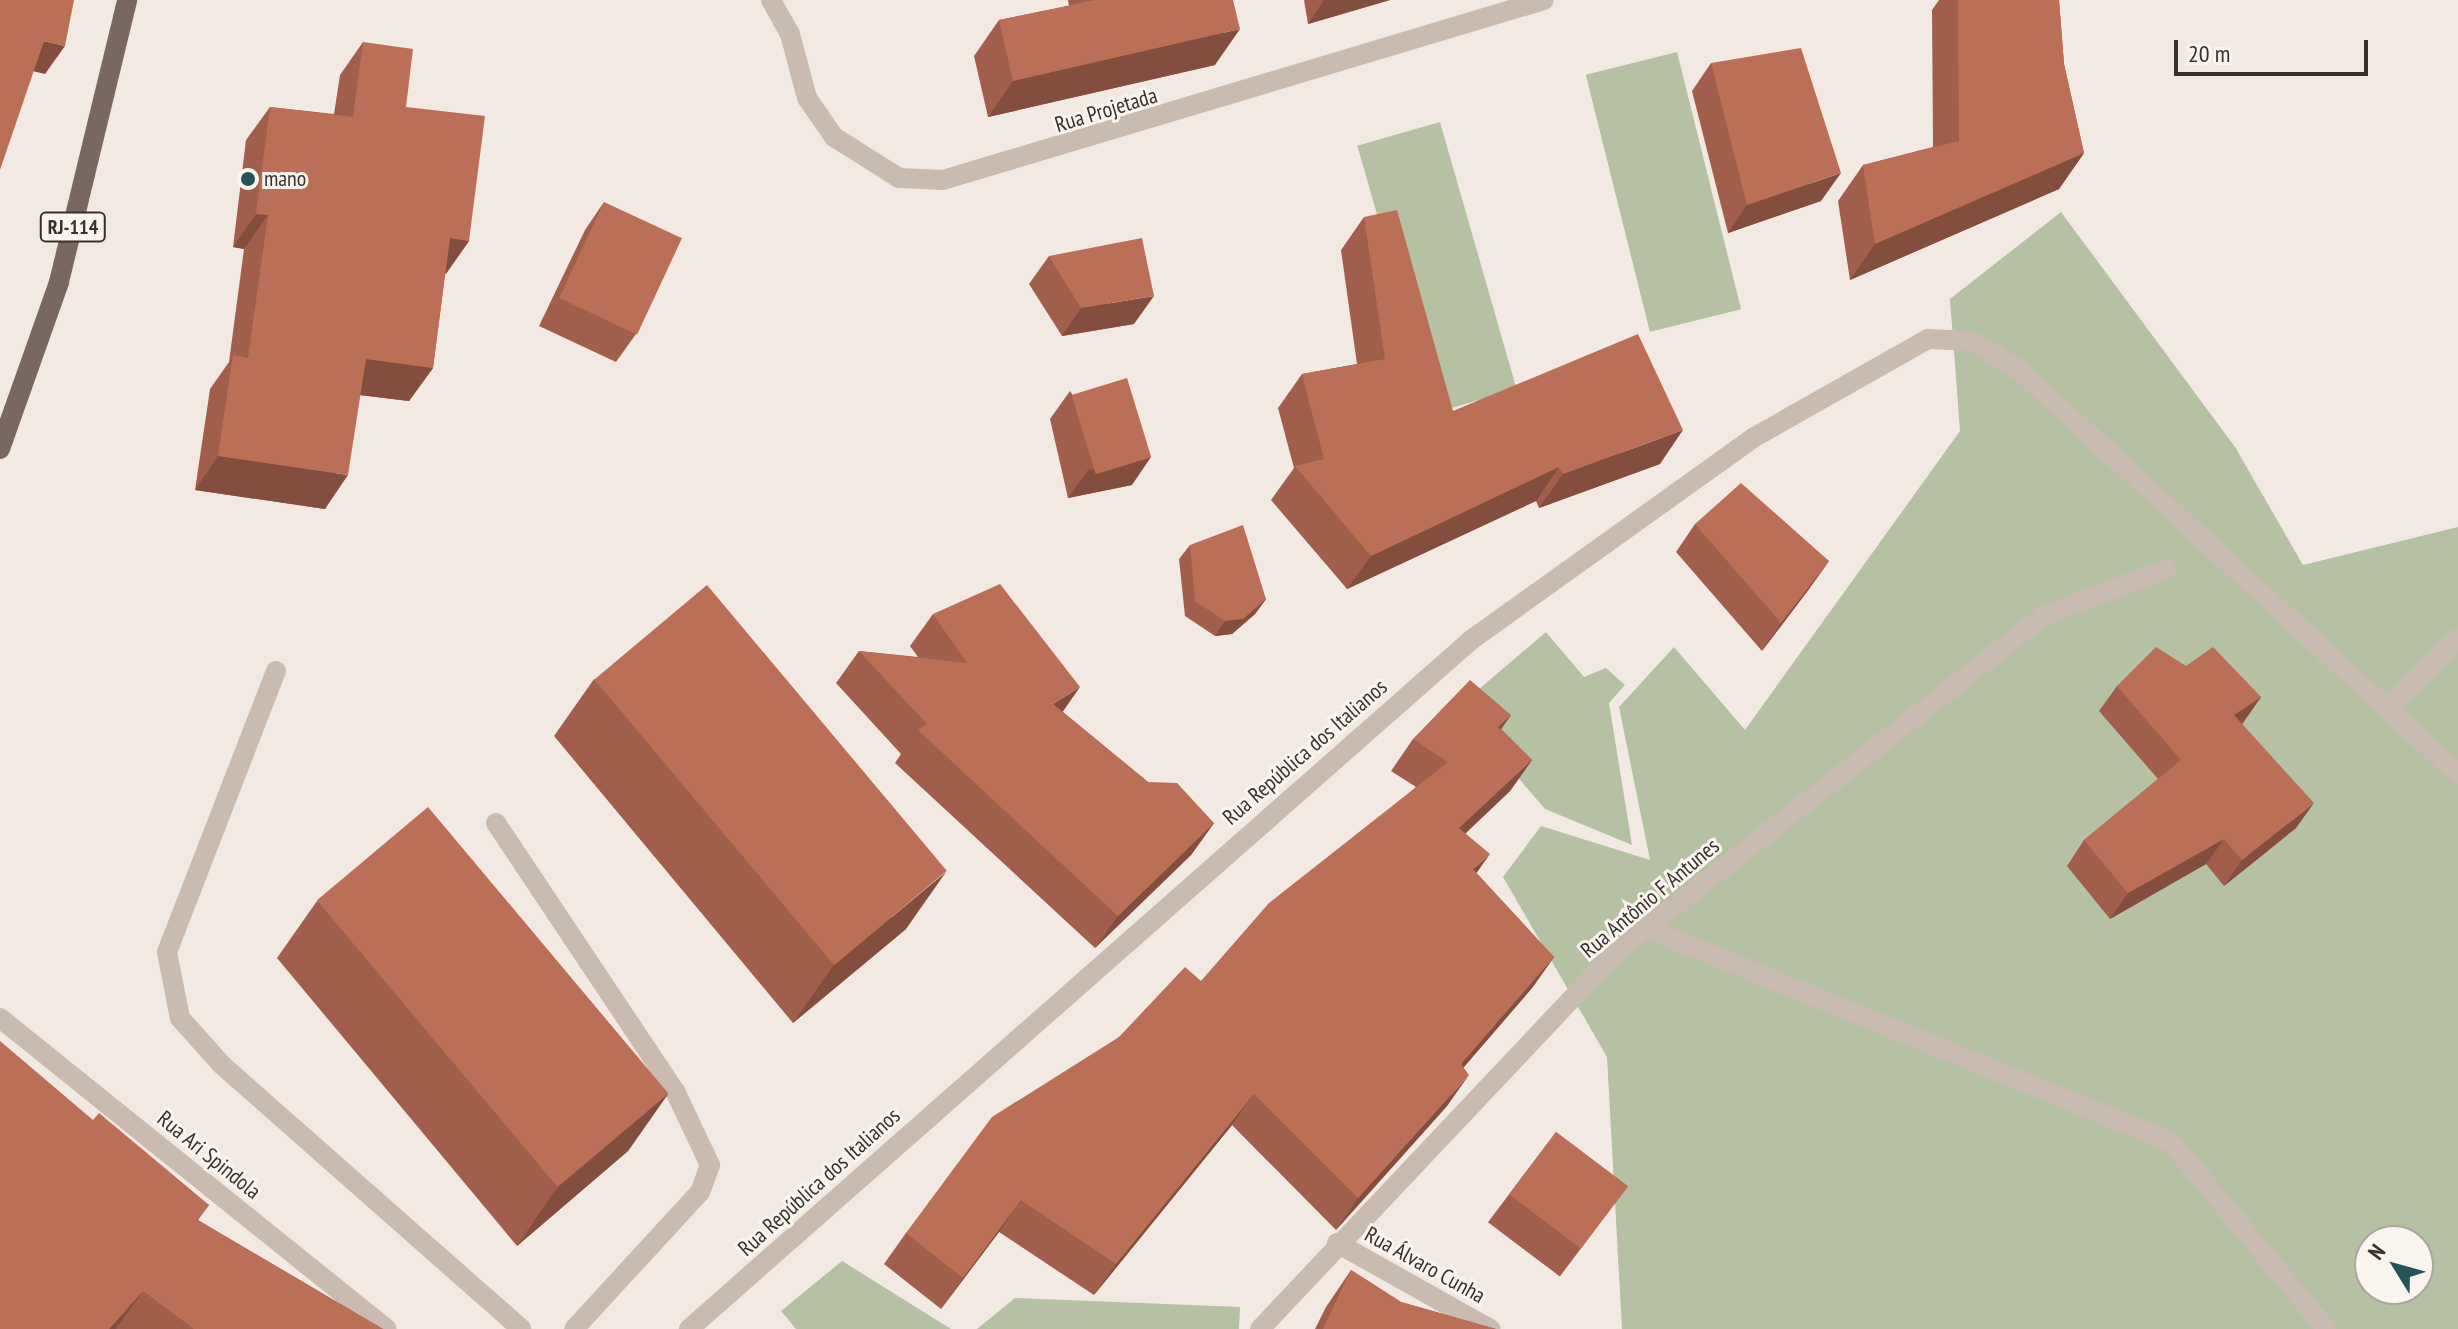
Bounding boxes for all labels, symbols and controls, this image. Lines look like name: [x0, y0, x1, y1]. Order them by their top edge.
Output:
scale bar: [2178, 24, 2372, 74]
text: 20 m: [2188, 38, 2230, 69]
street label: Rua Projetada: [1052, 82, 1160, 138]
place label: mano: [264, 166, 306, 192]
marker: mano: [239, 170, 257, 188]
road number: RJ-114: [39, 211, 107, 243]
street label: Rua República dos Italianos: [1218, 674, 1392, 830]
street label: Rua Antônio F Antunes: [1575, 832, 1725, 964]
street label: Rua República dos Italianos: [733, 1102, 905, 1262]
street label: Rua Ari Spindola: [152, 1105, 266, 1205]
street label: Rua Álvaro Cunha: [1360, 1221, 1490, 1309]
north arrow: [2354, 1225, 2434, 1305]
text: N: [2362, 1239, 2391, 1265]

